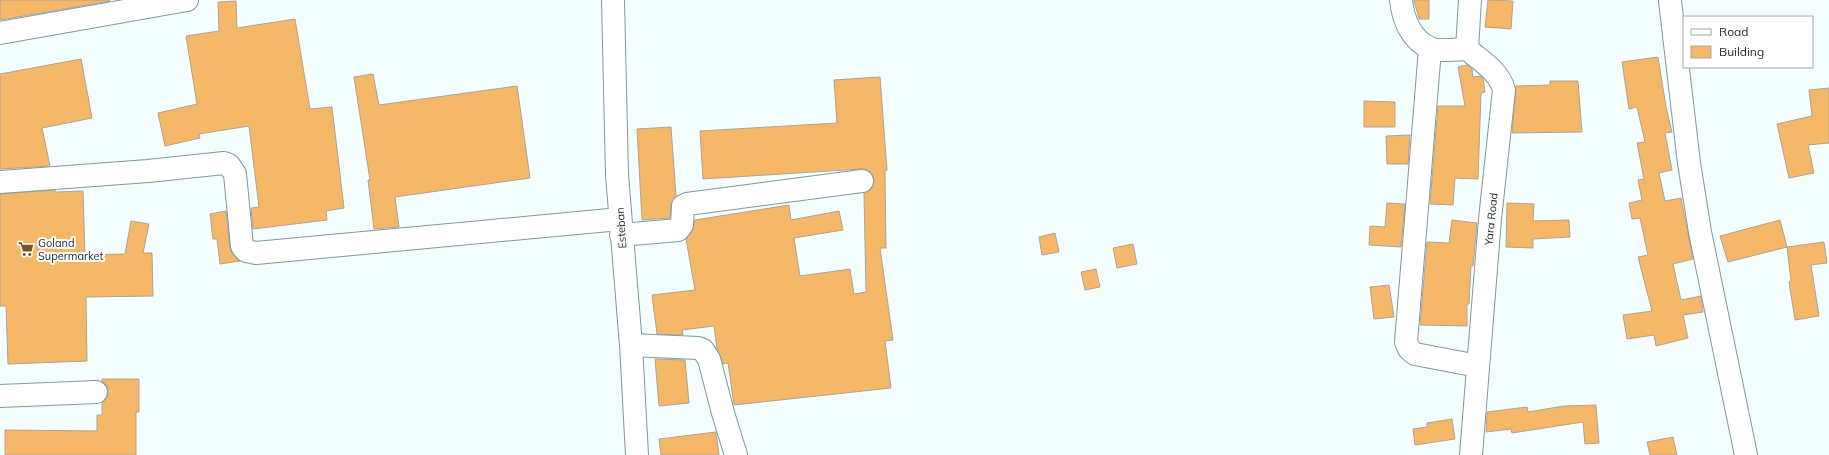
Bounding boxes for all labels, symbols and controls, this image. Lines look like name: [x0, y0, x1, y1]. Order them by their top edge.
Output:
legend: [1683, 16, 1813, 68]
text: Road: [1719, 24, 1748, 39]
text: Building: [1719, 44, 1764, 59]
street label: Yara Road: [1481, 192, 1501, 247]
street label: Esteban: [613, 207, 629, 249]
place label: Goland Supermarket: [38, 236, 104, 263]
supermarket icon: Goland Supermarket: [17, 240, 35, 258]

